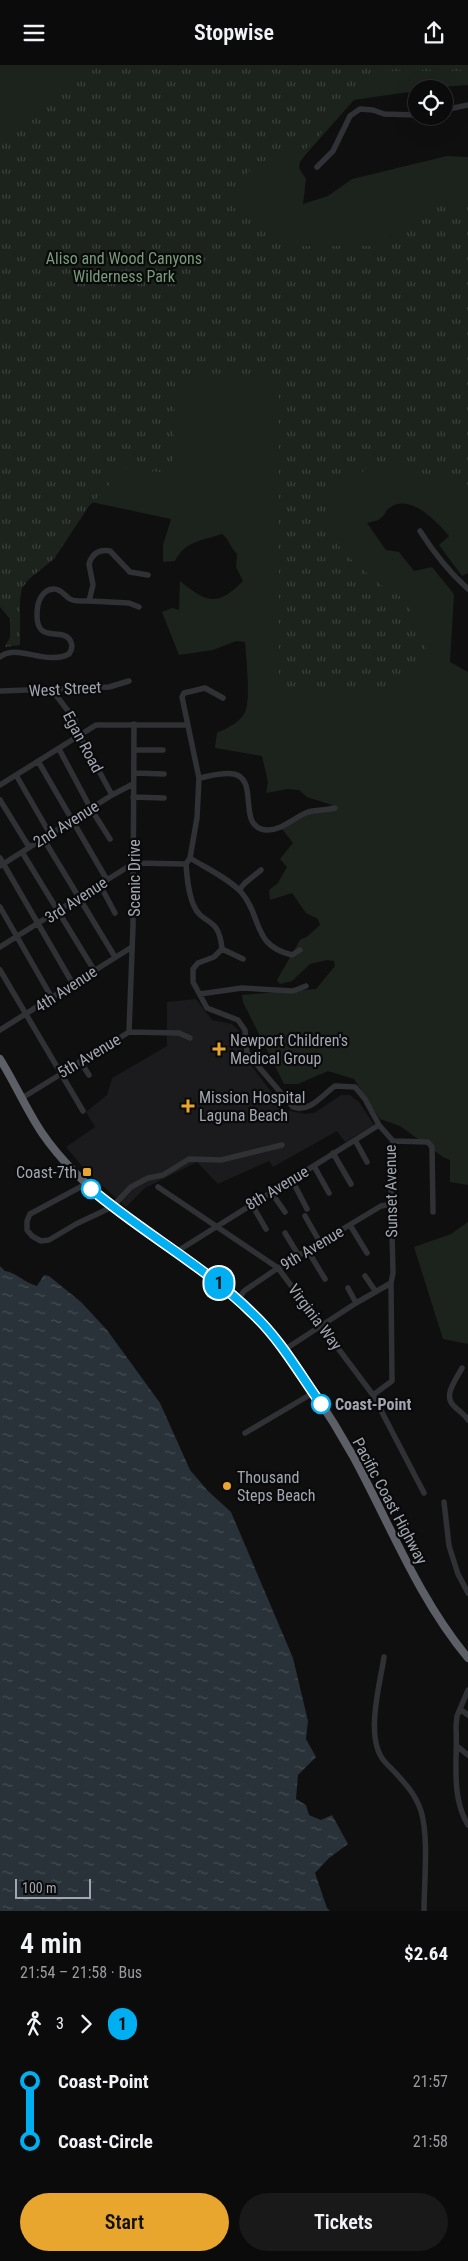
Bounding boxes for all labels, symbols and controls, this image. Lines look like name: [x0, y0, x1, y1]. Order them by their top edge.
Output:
icon: menu: [20, 19, 48, 47]
icon: share: [420, 19, 448, 47]
text: Stopwise: [194, 20, 274, 45]
map controls: [408, 80, 453, 125]
button: locate: [408, 80, 453, 125]
park label: Aliso and Wood Canyons Wilderness Park: [46, 249, 202, 286]
street label: West Street: [28, 678, 102, 700]
street label: Egan Road: [59, 708, 107, 776]
street label: 2nd Avenue: [30, 797, 102, 851]
street label: Scenic Drive: [125, 839, 144, 917]
street label: 3rd Avenue: [41, 873, 111, 927]
street label: 4th Avenue: [31, 962, 101, 1016]
street label: 5th Avenue: [54, 1030, 124, 1082]
place label: Newport Children's Medical Group: [230, 1031, 348, 1068]
marker: Newport Children's Medical Group: [212, 1042, 226, 1056]
place label: Mission Hospital Laguna Beach: [199, 1088, 305, 1125]
marker: Mission Hospital Laguna Beach: [181, 1099, 195, 1113]
street label: Sunset Avenue: [381, 1144, 401, 1238]
street label: 8th Avenue: [242, 1162, 312, 1214]
place label: Coast-7th: [16, 1163, 77, 1182]
marker: Coast-7th: [81, 1166, 93, 1178]
unlabelled marker: [81, 1179, 101, 1199]
street label: 9th Avenue: [277, 1222, 347, 1274]
line badge: 1: [203, 1267, 235, 1299]
text: 1: [214, 1272, 224, 1293]
street label: Virginia Way: [284, 1280, 346, 1354]
marker: Coast-Point: [311, 1394, 331, 1414]
place label: Coast-Point: [335, 1395, 411, 1414]
street label: Pacific Coast Highway: [349, 1434, 432, 1568]
place label: Thousand Steps Beach: [237, 1468, 315, 1505]
marker: Thousand Steps Beach: [221, 1480, 233, 1492]
scale bar: [15, 1876, 91, 1899]
text: 100 m: [22, 1880, 57, 1896]
text: 4 min: [20, 1927, 82, 1960]
text: $2.64: [404, 1942, 448, 1965]
text: 21:54 – 21:58 · Bus: [20, 1963, 142, 1982]
icon: walk: [20, 2010, 48, 2038]
icon: forward: [72, 2010, 100, 2038]
text: 1: [118, 2013, 127, 2034]
text: 3: [56, 2014, 64, 2033]
text: Coast-Point: [58, 2070, 149, 2093]
text: 21:57: [413, 2072, 448, 2091]
text: Coast-Circle: [58, 2130, 153, 2153]
text: 21:58: [413, 2132, 448, 2151]
button: Start: [20, 2193, 229, 2251]
button: Tickets: [239, 2193, 448, 2251]

